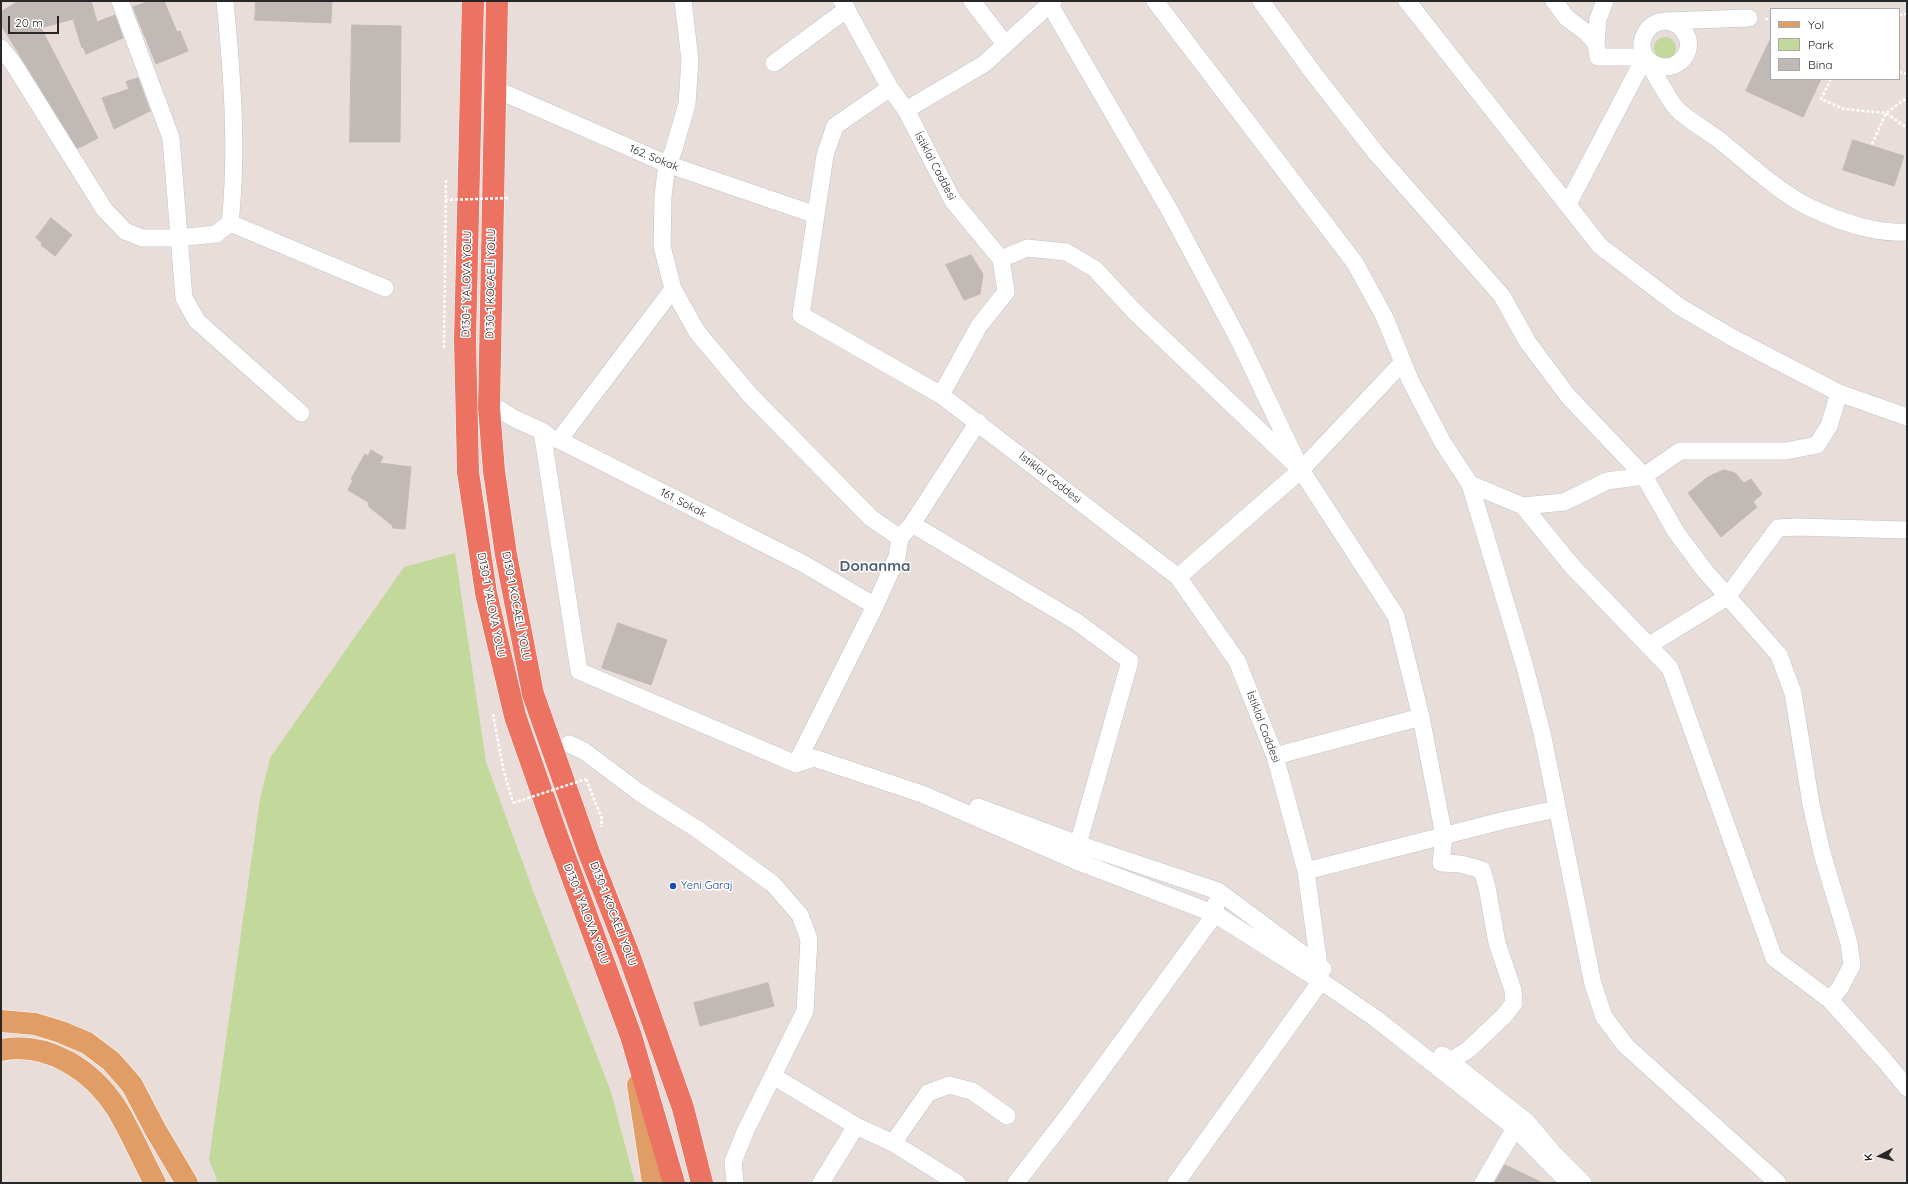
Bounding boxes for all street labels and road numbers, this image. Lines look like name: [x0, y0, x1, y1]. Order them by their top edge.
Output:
street label: İstiklal Caddesi: [911, 130, 959, 202]
street label: 162. Sokak: [627, 142, 681, 174]
street label: D130-1 KOCAELİ YOLU: [483, 229, 499, 339]
street label: D130-1 YALOVA YOLU: [459, 230, 475, 338]
street label: İstiklal Caddesi: [1016, 450, 1084, 506]
street label: 161. Sokak: [658, 486, 708, 520]
street label: D130-1 KOCAELİ YOLU: [499, 550, 533, 662]
street label: D130-1 YALOVA YOLU: [474, 551, 508, 659]
street label: İstiklal Caddesi: [1243, 689, 1283, 765]
street label: D130-1 KOCAELİ YOLU: [587, 860, 639, 968]
street label: D130-1 YALOVA YOLU: [561, 862, 611, 966]

